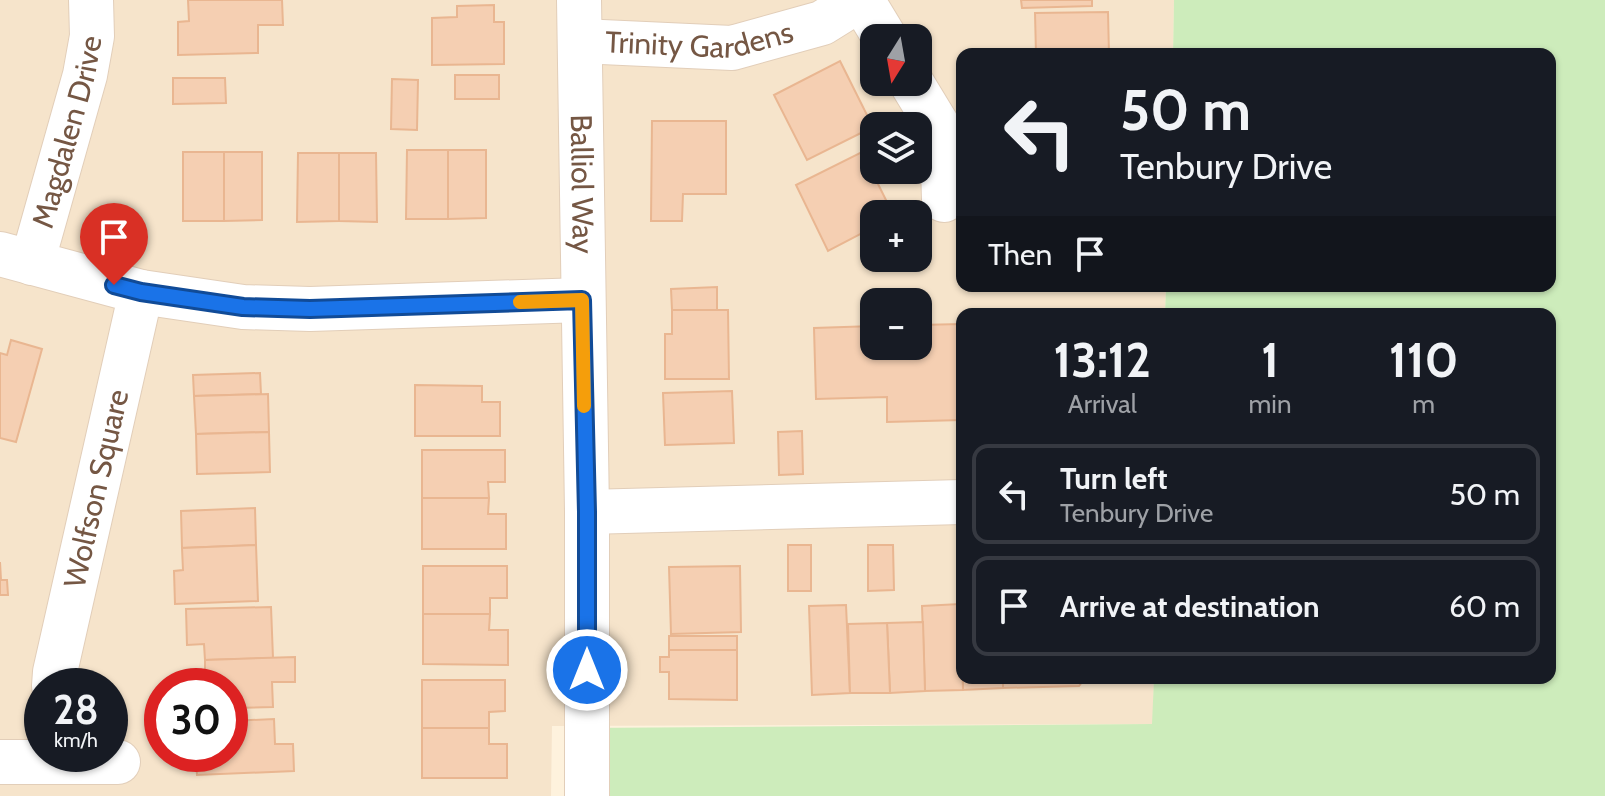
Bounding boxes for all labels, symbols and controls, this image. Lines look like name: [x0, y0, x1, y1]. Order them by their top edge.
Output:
street label: Trinity Gardens: [604, 13, 797, 66]
north arrow: [860, 24, 932, 96]
map controls: [860, 24, 932, 360]
street label: Magdalen Drive: [24, 33, 110, 232]
text: 50 m: [1120, 76, 1251, 144]
icon: left: [988, 80, 1092, 184]
button: layers: [860, 112, 932, 184]
street label: Balliol Way: [563, 114, 602, 254]
text: Tenbury Drive: [1120, 144, 1332, 188]
button: +: [860, 200, 932, 272]
pin: [80, 203, 148, 285]
icon: arrive: [92, 215, 136, 259]
icon: arrive: [1068, 232, 1112, 276]
text: Then: [988, 236, 1052, 273]
button: −: [860, 288, 932, 360]
text: 13:12: [1054, 331, 1151, 389]
text: 1: [1261, 331, 1279, 389]
text: 110: [1389, 331, 1458, 389]
street label: Wolfson Square: [56, 386, 136, 591]
text: Arrival: [1068, 388, 1137, 420]
text: min: [1249, 388, 1291, 420]
text: m: [1412, 388, 1435, 420]
text: Turn left: [1060, 460, 1168, 497]
icon: left: [992, 472, 1036, 516]
text: 50 m: [1450, 476, 1520, 513]
text: Tenbury Drive: [1060, 497, 1213, 529]
icon: arrive: [992, 584, 1036, 628]
text: Arrive at destination: [1060, 588, 1320, 625]
text: 60 m: [1449, 588, 1520, 625]
position arrow: [545, 628, 629, 712]
speed limit sign: 30: [144, 668, 248, 772]
text: 28: [53, 685, 99, 734]
text: km/h: [54, 728, 98, 752]

